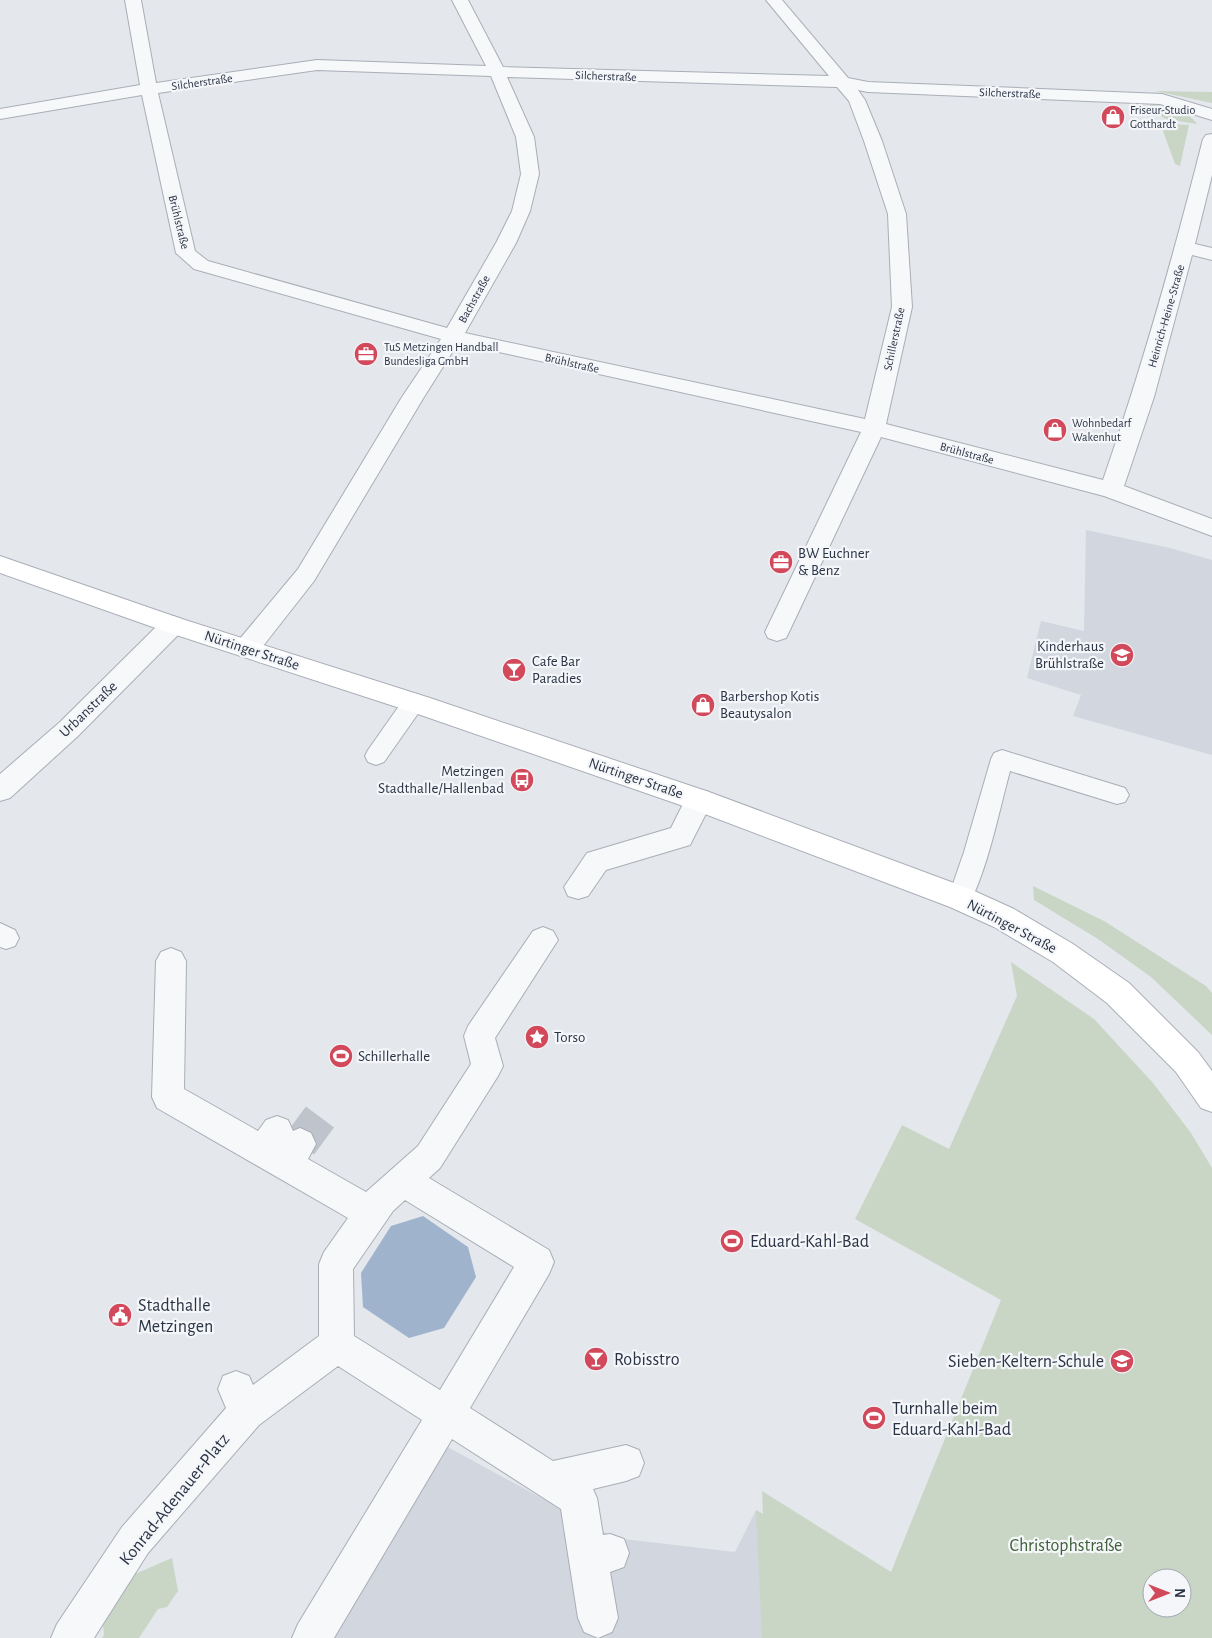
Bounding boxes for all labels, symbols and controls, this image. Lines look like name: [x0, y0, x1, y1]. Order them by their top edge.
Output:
street label: Silcherstraße: [575, 69, 637, 83]
street label: Silcherstraße: [171, 72, 233, 92]
street label: Silcherstraße: [979, 86, 1041, 100]
shop icon: Friseur-Studio Gotthardt: [1100, 104, 1126, 130]
place label: Friseur-Studio Gotthardt: [1130, 104, 1195, 130]
street label: Brühlstraße: [166, 194, 192, 250]
street label: Heinrich-Heine-Straße: [1146, 263, 1186, 369]
street label: Bachstraße: [456, 273, 492, 325]
street label: Schillerstraße: [881, 306, 907, 372]
office icon: TuS Metzingen Handball Bundesliga GmbH: [353, 341, 379, 367]
place label: TuS Metzingen Handball Bundesliga GmbH: [384, 341, 498, 367]
street label: Brühlstraße: [544, 351, 600, 375]
shop icon: Wohnbedarf Wakenhut: [1042, 417, 1068, 443]
place label: Wohnbedarf Wakenhut: [1072, 417, 1133, 443]
street label: Brühlstraße: [939, 440, 995, 466]
place label: BW Euchner & Benz: [798, 546, 870, 578]
office icon: BW Euchner & Benz: [768, 549, 794, 575]
street label: Nürtinger Straße: [203, 628, 301, 673]
place label: Kinderhaus Brühlstraße: [1035, 639, 1104, 671]
school or university icon: Kinderhaus Brühlstraße: [1109, 642, 1135, 668]
place label: Cafe Bar Paradies: [532, 654, 582, 686]
bar icon: Cafe Bar Paradies: [501, 657, 527, 683]
street label: Urbanstraße: [57, 678, 120, 740]
place label: Barbershop Kotis Beautysalon: [720, 689, 819, 721]
shop icon: Barbershop Kotis Beautysalon: [690, 692, 716, 718]
street label: Nürtinger Straße: [587, 755, 685, 802]
place label: Metzingen Stadthalle/Hallenbad: [378, 764, 504, 796]
bus stop icon: Metzingen Stadthalle/Hallenbad: [509, 767, 535, 793]
street label: Nürtinger Straße: [965, 897, 1059, 956]
place icon: Torso: [524, 1024, 550, 1050]
place label: Torso: [554, 1030, 585, 1045]
sports icon: Schillerhalle: [328, 1043, 354, 1069]
place label: Schillerhalle: [358, 1049, 430, 1064]
sports icon: Eduard-Kahl-Bad: [719, 1228, 745, 1254]
place label: Eduard-Kahl-Bad: [750, 1233, 869, 1251]
place label: Stadthalle Metzingen: [138, 1297, 213, 1336]
public building icon: Stadthalle Metzingen: [107, 1302, 133, 1328]
bar icon: Robisstro: [583, 1346, 609, 1372]
school or university icon: Sieben-Keltern-Schule: [1109, 1348, 1135, 1374]
place label: Robisstro: [614, 1351, 680, 1369]
place label: Sieben-Keltern-Schule: [948, 1353, 1104, 1371]
place label: Turnhalle beim Eduard-Kahl-Bad: [892, 1400, 1011, 1439]
sports icon: Turnhalle beim Eduard-Kahl-Bad: [861, 1405, 887, 1431]
street label: Konrad-Adenauer-Platz: [116, 1431, 233, 1569]
park label: Christophstraße: [1010, 1537, 1122, 1555]
north arrow: [1142, 1568, 1192, 1618]
text: N: [1172, 1588, 1186, 1598]

